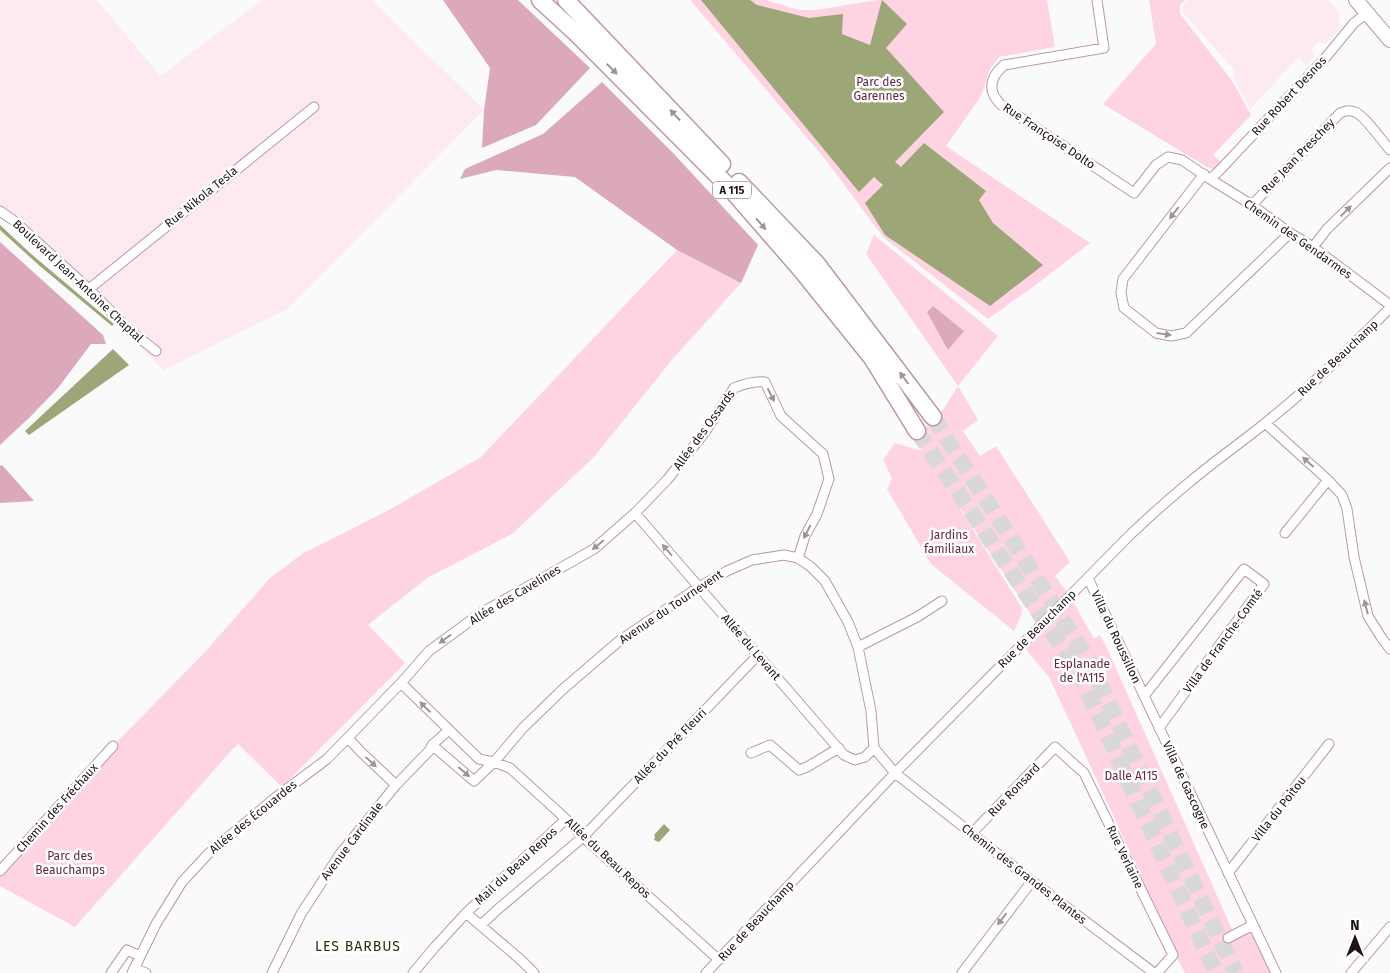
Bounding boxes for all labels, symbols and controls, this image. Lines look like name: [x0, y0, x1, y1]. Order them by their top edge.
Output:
street label: Rue Robert Desnos: [1249, 53, 1330, 139]
one-way arrow: [606, 63, 618, 75]
park label: Parc des Garennes: [853, 75, 905, 103]
street label: Rue Françoise Dolto: [1000, 100, 1098, 172]
one-way arrow: [669, 109, 681, 121]
street label: Rue Jean Preschey: [1259, 115, 1338, 197]
street label: Rue Nikola Tesla: [162, 163, 240, 231]
road number: A 115: [713, 182, 751, 198]
street label: Chemin des Gendarmes: [1241, 196, 1355, 282]
one-way arrow: [1340, 205, 1352, 217]
one-way arrow: [1169, 206, 1180, 219]
street label: Boulevard Jean-Antoine Chaptal: [10, 217, 146, 345]
one-way arrow: [756, 218, 767, 231]
street label: Rue de Beauchamp: [1295, 317, 1381, 399]
one-way arrow: [1157, 330, 1173, 338]
one-way arrow: [898, 372, 909, 385]
street label: Allée des Ossards: [670, 387, 738, 473]
one-way arrow: [767, 388, 775, 402]
one-way arrow: [1302, 456, 1314, 468]
one-way arrow: [803, 524, 811, 539]
park label: Jardins familiaux: [924, 528, 974, 556]
one-way arrow: [592, 539, 605, 550]
one-way arrow: [662, 544, 673, 557]
street label: Allée des Cavelines: [467, 562, 564, 628]
street label: Avenue du Tournevent: [617, 567, 726, 647]
street label: Villa de Franche-Comté: [1180, 586, 1266, 696]
street label: Rue de Beauchamp: [995, 587, 1079, 671]
street label: Villa du Roussillon: [1088, 588, 1144, 686]
one-way arrow: [1362, 599, 1370, 615]
street label: Allée du Levant: [718, 611, 784, 683]
one-way arrow: [438, 634, 452, 644]
park label: Esplanade de l'A115: [1054, 657, 1110, 685]
one-way arrow: [419, 701, 431, 713]
street label: Allée du Pré Fleuri: [631, 706, 709, 786]
street label: Villa de Gascogne: [1159, 739, 1213, 831]
one-way arrow: [365, 756, 377, 768]
street label: Chemin des Fréchaux: [13, 760, 101, 855]
street label: Rue Ronsard: [985, 760, 1043, 820]
one-way arrow: [457, 767, 470, 778]
park label: Dalle A115: [1104, 769, 1158, 783]
street label: Villa du Poitou: [1249, 773, 1309, 845]
street label: Allée des Écouardes: [206, 776, 300, 857]
street label: Avenue Cardinale: [318, 799, 386, 883]
street label: Allée du Beau Repos: [563, 815, 654, 901]
street label: Chemin des Grandes Plantes: [959, 821, 1090, 927]
street label: Rue Verlaine: [1104, 823, 1146, 891]
street label: Mail du Beau Repos: [472, 824, 560, 908]
park label: Parc des Beauchamps: [35, 849, 105, 877]
street label: Rue de Beauchamp: [715, 878, 797, 964]
one-way arrow: [997, 912, 1007, 926]
north arrow: [1330, 913, 1380, 963]
text: N: [1350, 917, 1360, 934]
district label: LES BARBUS: [315, 938, 401, 955]

